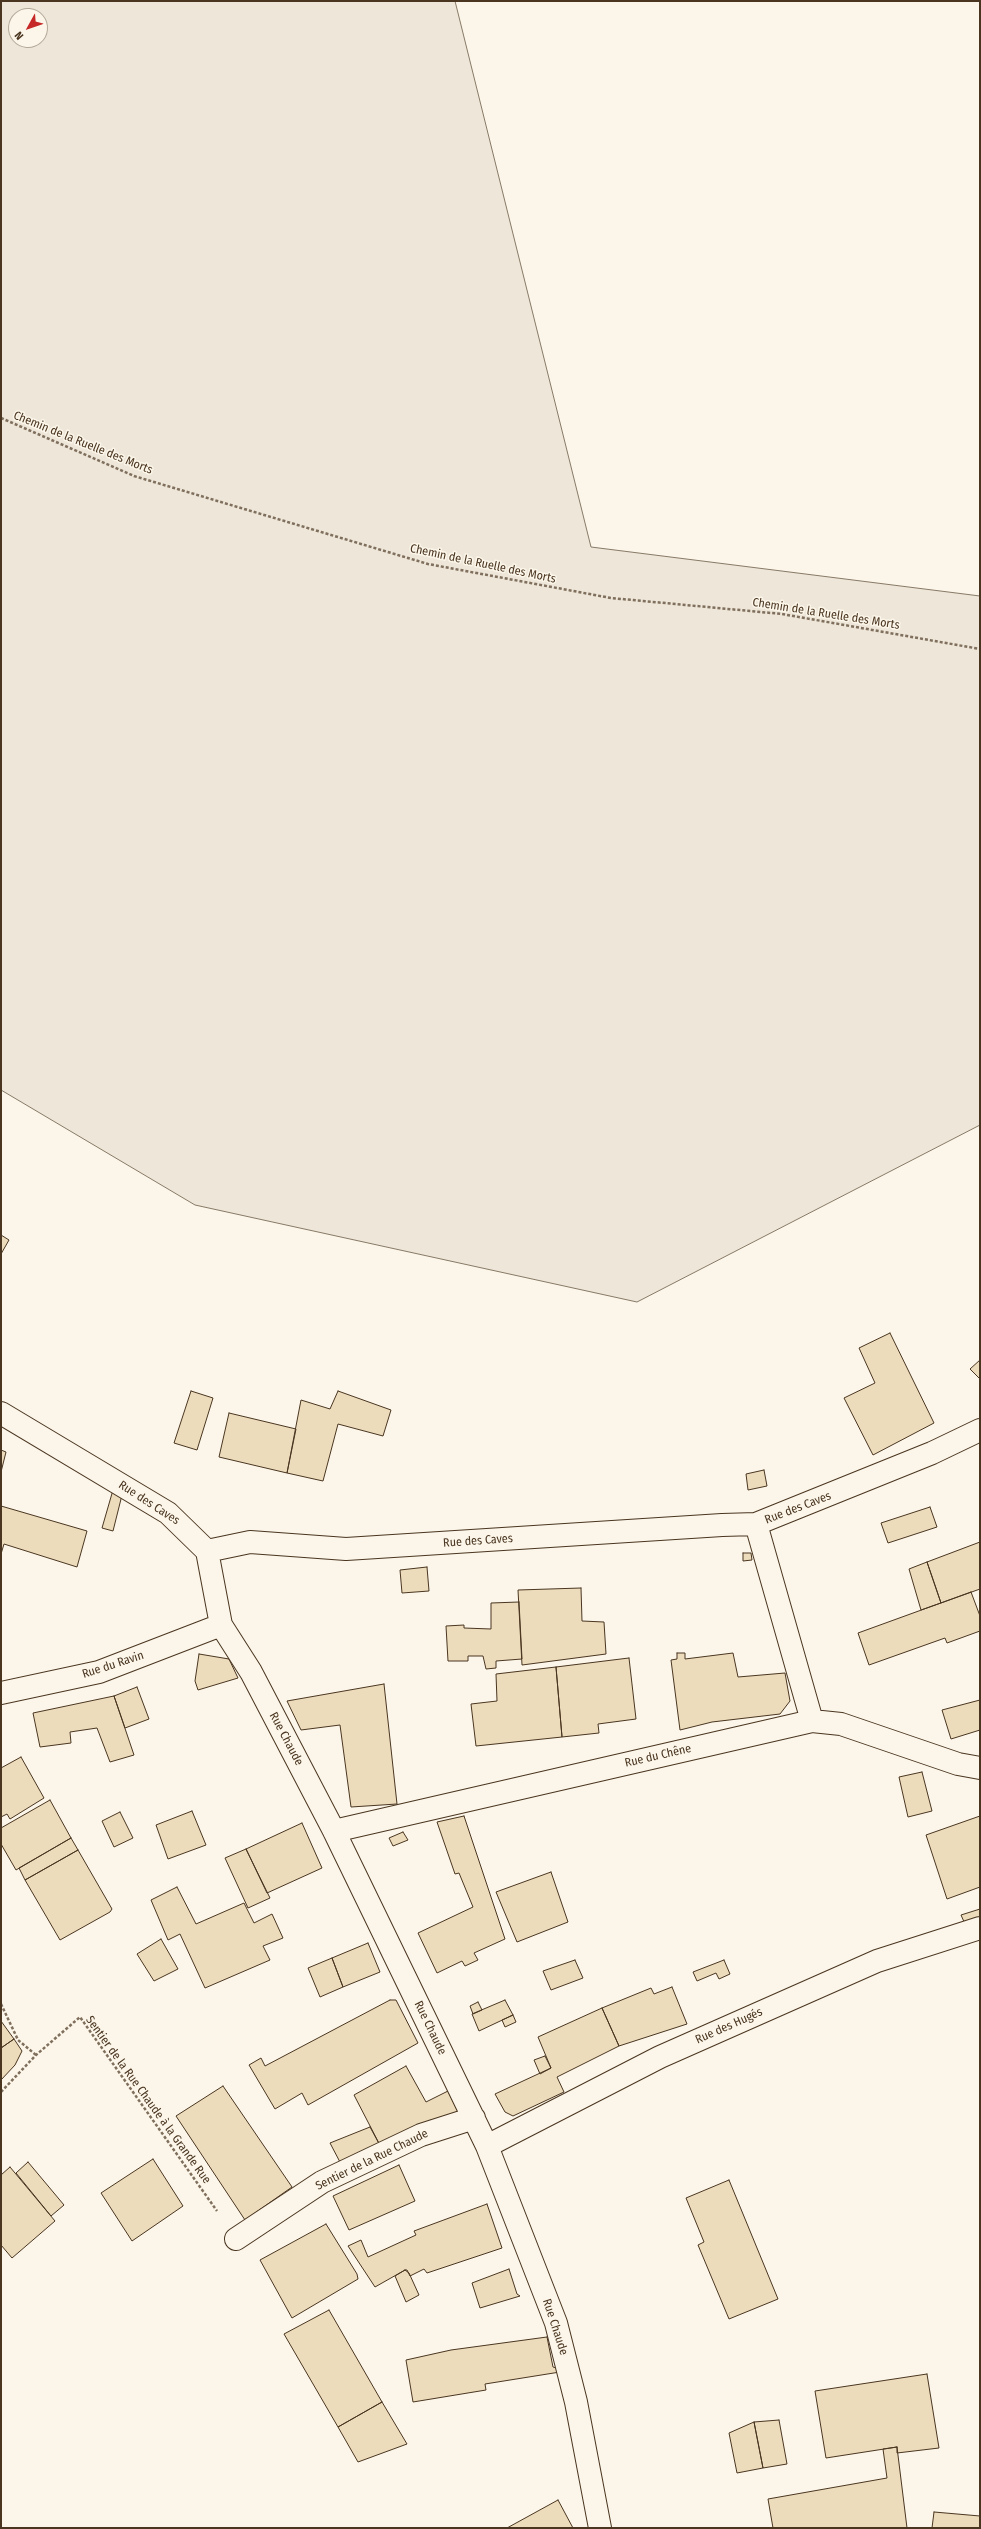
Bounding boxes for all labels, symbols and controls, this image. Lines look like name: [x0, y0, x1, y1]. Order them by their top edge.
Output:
north arrow: [8, 8, 48, 48]
text: N: [12, 29, 26, 42]
street label: Chemin de la Ruelle des Morts: [11, 408, 155, 478]
street label: Chemin de la Ruelle des Morts: [409, 541, 557, 587]
street label: Chemin de la Ruelle des Morts: [751, 595, 901, 633]
street label: Rue des Caves: [116, 1478, 182, 1528]
street label: Rue des Caves: [763, 1489, 833, 1527]
street label: Rue des Caves: [443, 1531, 513, 1551]
street label: Rue du Ravin: [80, 1648, 146, 1682]
street label: Rue Chaude: [266, 1710, 306, 1768]
street label: Rue du Chêne: [623, 1741, 693, 1771]
street label: Rue Chaude: [411, 1999, 449, 2057]
street label: Rue des Hugés: [693, 2005, 765, 2047]
street label: Sentier de la Rue Chaude à la Grande Rue: [82, 2013, 214, 2187]
street label: Sentier de la Rue Chaude: [313, 2126, 431, 2194]
street label: Rue Chaude: [539, 2297, 571, 2357]

